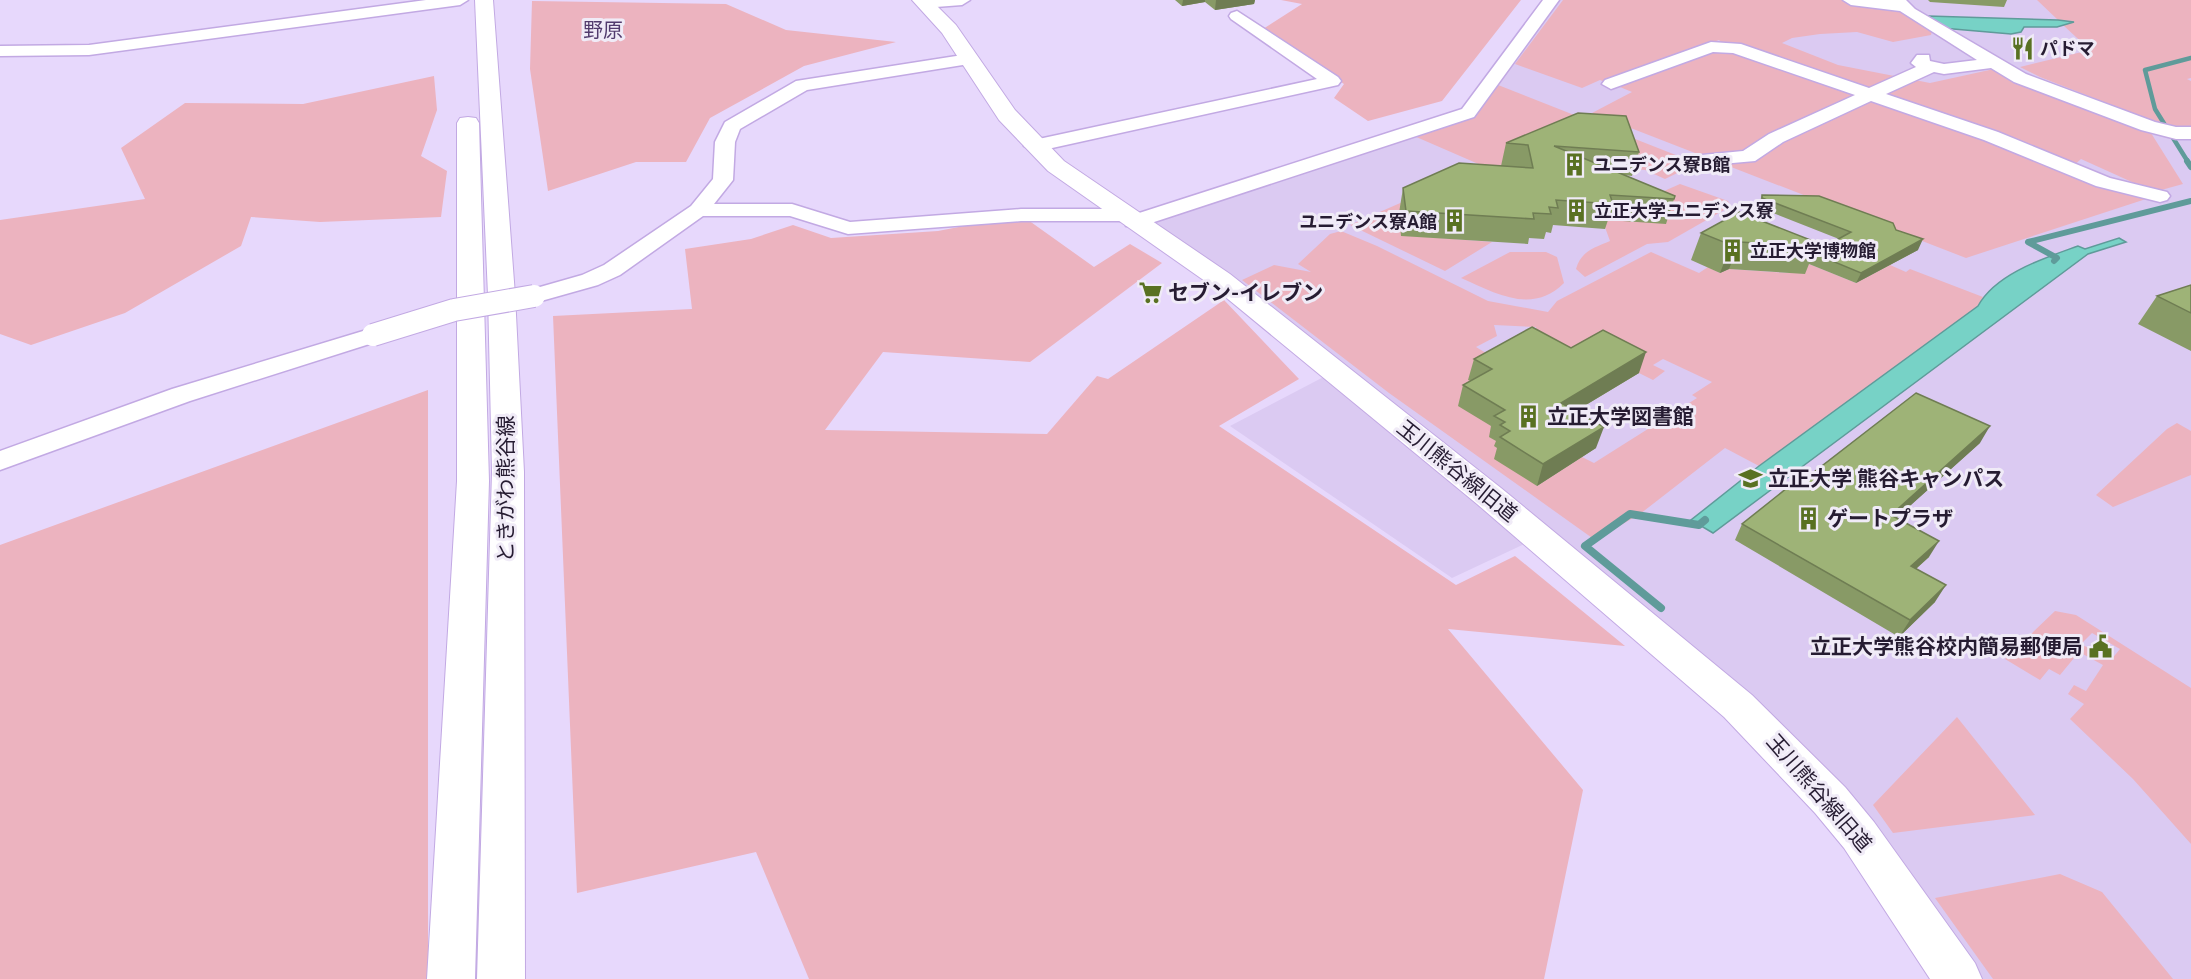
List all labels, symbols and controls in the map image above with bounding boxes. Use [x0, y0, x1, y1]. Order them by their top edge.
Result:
district label: 野原 [583, 18, 623, 42]
restaurant icon: パドマ [2009, 35, 2035, 61]
place label: パドマ [2040, 38, 2095, 59]
building icon: ユニデンス寮B館 [1562, 151, 1588, 177]
place label: ユニデンス寮B館 [1593, 154, 1730, 175]
building icon: 立正大学ユニデンス寮 [1563, 197, 1589, 223]
place label: 立正大学ユニデンス寮 [1594, 200, 1774, 221]
building icon: ユニデンス寮A館 [1442, 208, 1468, 234]
place label: ユニデンス寮A館 [1299, 211, 1437, 232]
building icon: 立正大学博物館 [1719, 237, 1745, 263]
place label: 立正大学博物館 [1750, 240, 1876, 261]
supermarket icon: セブン-イレブン [1137, 280, 1163, 306]
place label: セブン-イレブン [1168, 281, 1323, 305]
building icon: 立正大学図書館 [1516, 404, 1542, 430]
place label: 立正大学図書館 [1547, 405, 1694, 429]
street label: 玉川熊谷線旧道 [1392, 415, 1522, 527]
street label: ときがわ熊谷線 [494, 416, 518, 563]
school or university icon: 立正大学 熊谷キャンパス [1737, 466, 1763, 492]
place label: 立正大学 熊谷キャンパス [1768, 467, 2004, 491]
building icon: ゲートプラザ [1796, 506, 1822, 532]
place label: ゲートプラザ [1827, 507, 1953, 531]
public building icon: 立正大学熊谷校内簡易郵便局 [2088, 634, 2114, 660]
place label: 立正大学熊谷校内簡易郵便局 [1810, 635, 2083, 659]
street label: 玉川熊谷線旧道 [1762, 730, 1876, 856]

